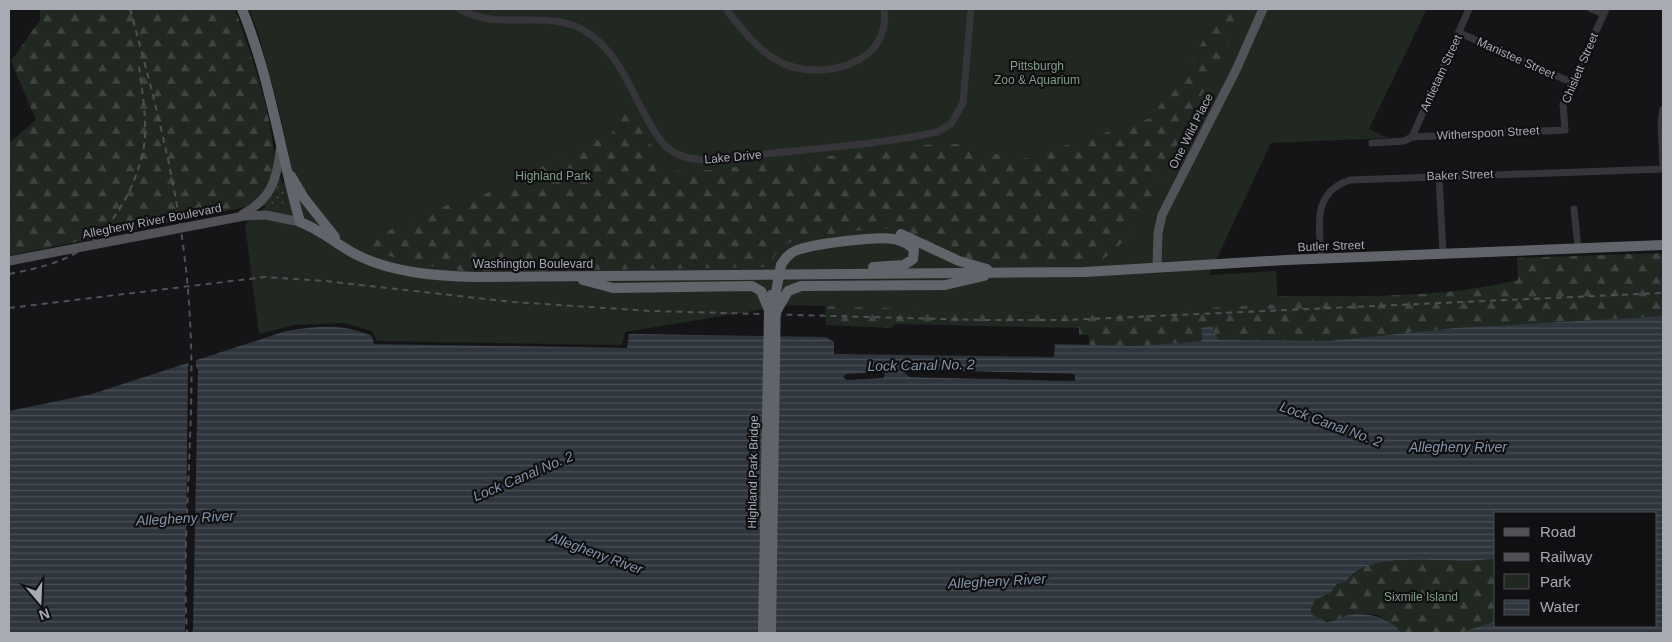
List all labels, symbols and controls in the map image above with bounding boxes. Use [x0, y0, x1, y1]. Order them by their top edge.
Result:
street label: Chislett Street [1559, 30, 1601, 105]
street label: Antietam Street [1417, 32, 1465, 113]
street label: Manistee Street [1475, 35, 1558, 82]
park label: Pittsburgh Zoo & Aquarium [994, 59, 1080, 87]
street label: One Wild Place [1166, 91, 1216, 171]
street label: Witherspoon Street [1436, 123, 1540, 143]
street label: Lake Drive [704, 147, 763, 166]
street label: Baker Street [1426, 167, 1494, 183]
park label: Highland Park [515, 169, 592, 183]
street label: Allegheny River Boulevard [81, 201, 223, 241]
street label: Butler Street [1297, 238, 1365, 254]
street label: Washington Boulevard [473, 257, 593, 271]
water label: Lock Canal No. 2 [867, 356, 975, 374]
water label: Lock Canal No. 2 [1278, 398, 1384, 450]
street label: Highland Park Bridge [745, 415, 761, 529]
water label: Allegheny River [1408, 439, 1508, 455]
water label: Lock Canal No. 2 [470, 448, 576, 504]
water label: Allegheny River [135, 507, 236, 529]
legend [1494, 512, 1657, 627]
text: Road [1540, 523, 1576, 540]
water label: Allegheny River [546, 528, 646, 578]
text: Railway [1540, 548, 1593, 565]
water label: Allegheny River [947, 570, 1048, 592]
text: Park [1540, 573, 1571, 590]
north arrow [15, 577, 65, 627]
park label: Sixmile Island [1384, 590, 1458, 604]
text: Water [1540, 598, 1579, 615]
text: N [37, 605, 52, 624]

